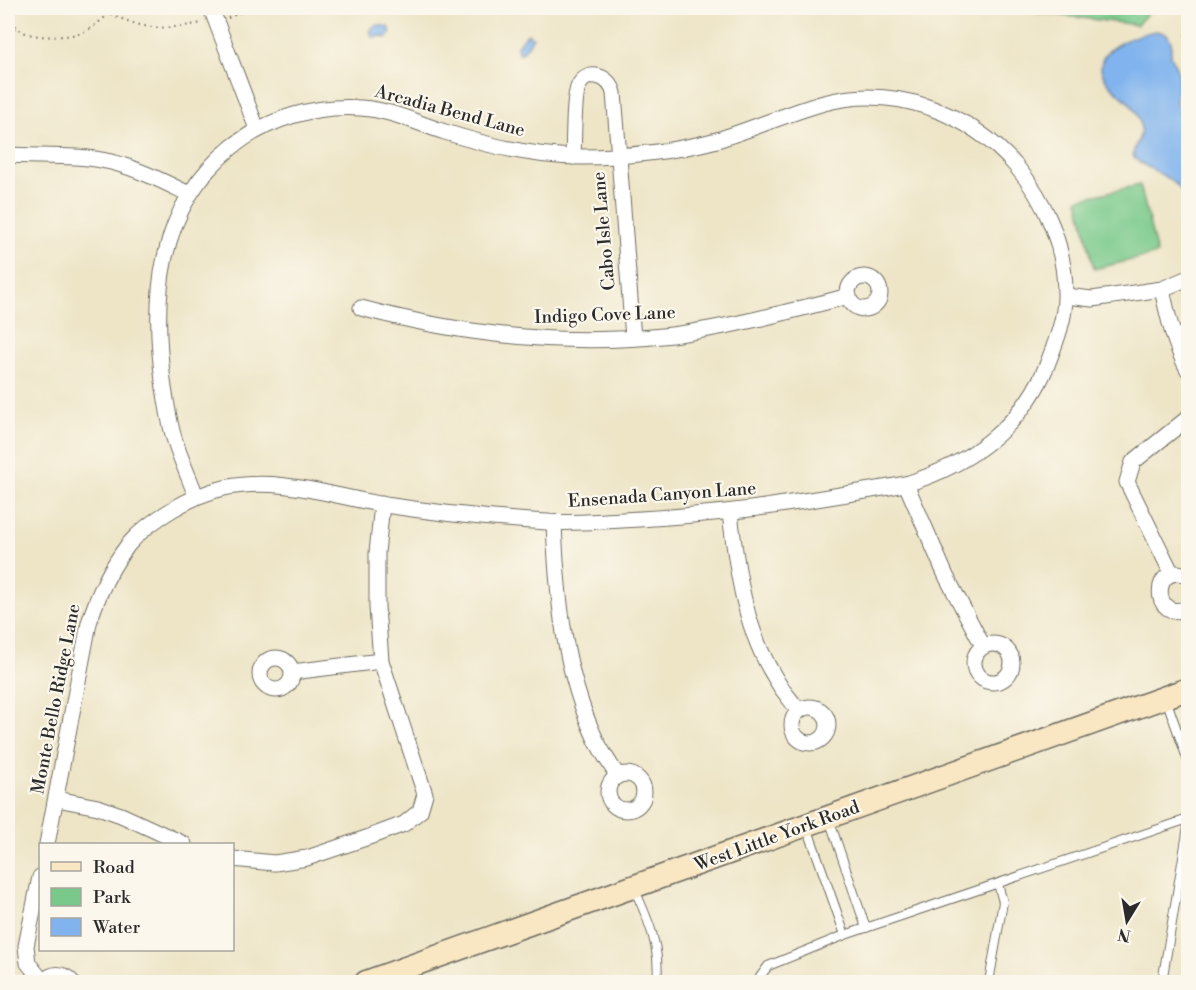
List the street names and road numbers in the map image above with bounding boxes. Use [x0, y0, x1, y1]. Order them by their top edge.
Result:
street label: Arcadia Bend Lane [372, 80, 528, 142]
street label: Cabo Isle Lane [587, 171, 621, 291]
street label: Indigo Cove Lane [534, 301, 676, 329]
street label: Ensenada Canyon Lane [567, 477, 757, 513]
street label: Monte Bello Ridge Lane [26, 602, 86, 796]
street label: West Little York Road [690, 795, 863, 877]

